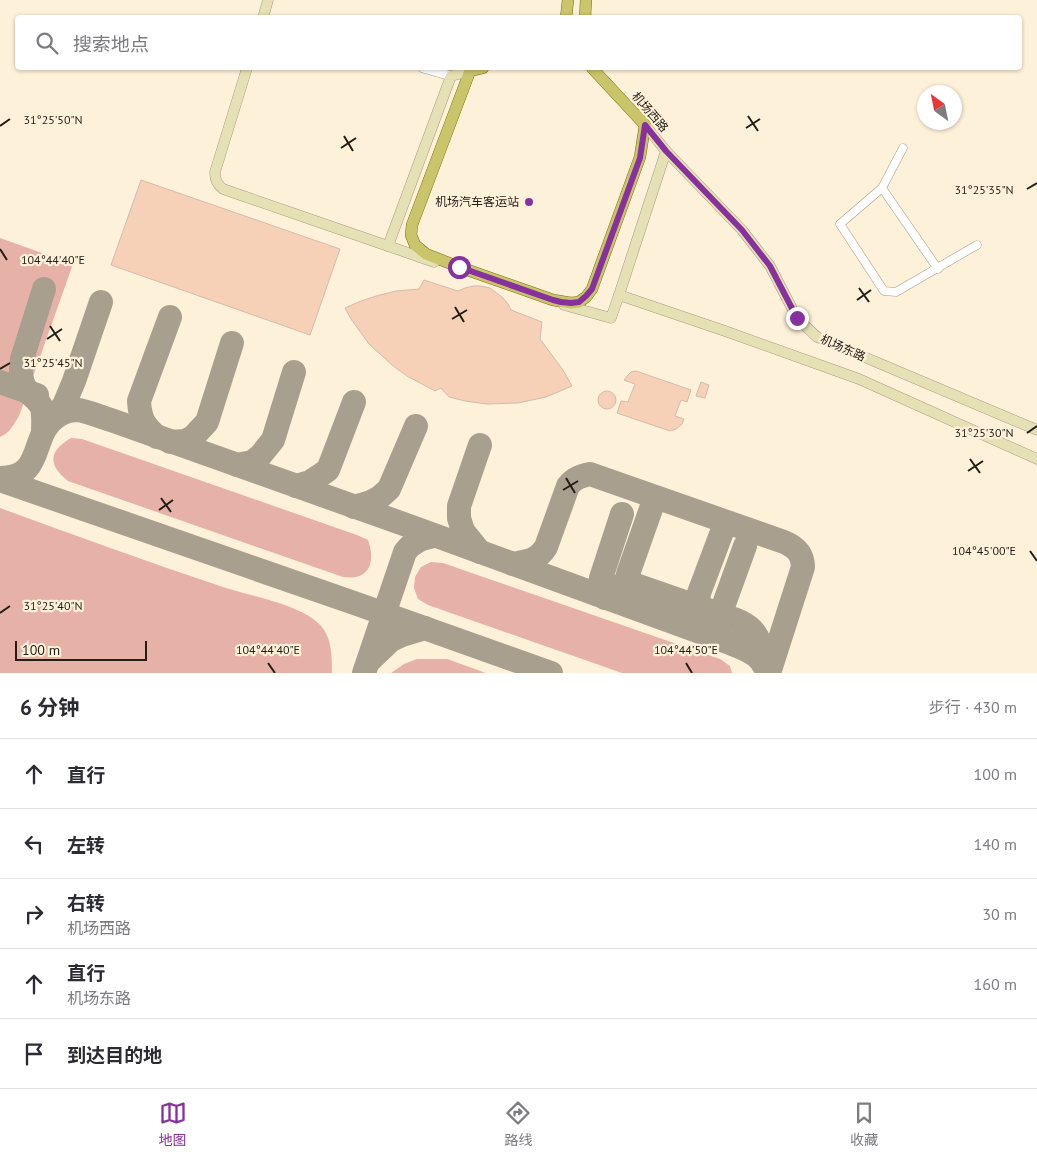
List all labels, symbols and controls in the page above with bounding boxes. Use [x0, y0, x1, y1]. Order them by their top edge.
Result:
search box [15, 15, 1022, 70]
icon: search [33, 29, 61, 57]
text: 搜索地点 [73, 32, 149, 56]
north arrow [917, 85, 962, 130]
street label: 机场西路 [629, 89, 672, 135]
text: 31°25'50"N [23, 112, 83, 127]
text: 31°25'35"N [954, 182, 1014, 197]
place label: 机场汽车客运站 [435, 194, 519, 209]
marker: 机场汽车客运站 [523, 196, 535, 208]
text: 104°44'40"E [21, 252, 85, 267]
route start [448, 256, 471, 279]
route end [786, 307, 809, 330]
street label: 机场东路 [818, 331, 868, 364]
text: 31°25'45"N [23, 355, 83, 370]
text: 31°25'30"N [954, 425, 1014, 440]
text: 104°45'00"E [952, 543, 1016, 558]
text: 31°25'40"N [23, 598, 83, 613]
scale bar [15, 638, 148, 661]
text: 100 m [22, 641, 60, 659]
text: 104°44'40"E [236, 642, 300, 657]
text: 104°44'50"E [654, 642, 718, 657]
text: 6 分钟 [20, 694, 79, 721]
text: 步行 · 430 m [929, 697, 1017, 717]
icon: ahead [20, 760, 48, 788]
text: 直行 [67, 763, 105, 787]
text: 100 m [974, 764, 1017, 784]
icon: left [20, 830, 48, 858]
text: 左转 [67, 833, 105, 857]
text: 140 m [974, 834, 1017, 854]
text: 右转 [67, 891, 105, 915]
icon: right [20, 900, 48, 928]
text: 30 m [982, 904, 1017, 924]
text: 机场西路 [67, 918, 131, 938]
text: 直行 [67, 961, 105, 985]
icon: ahead [20, 970, 48, 998]
text: 160 m [974, 974, 1017, 994]
text: 机场东路 [67, 988, 131, 1008]
icon: arrive [20, 1040, 48, 1068]
text: 到达目的地 [67, 1043, 162, 1067]
tab: 地图 [159, 1099, 187, 1149]
tab: 路线 [504, 1099, 532, 1149]
tab: 收藏 [850, 1099, 878, 1149]

